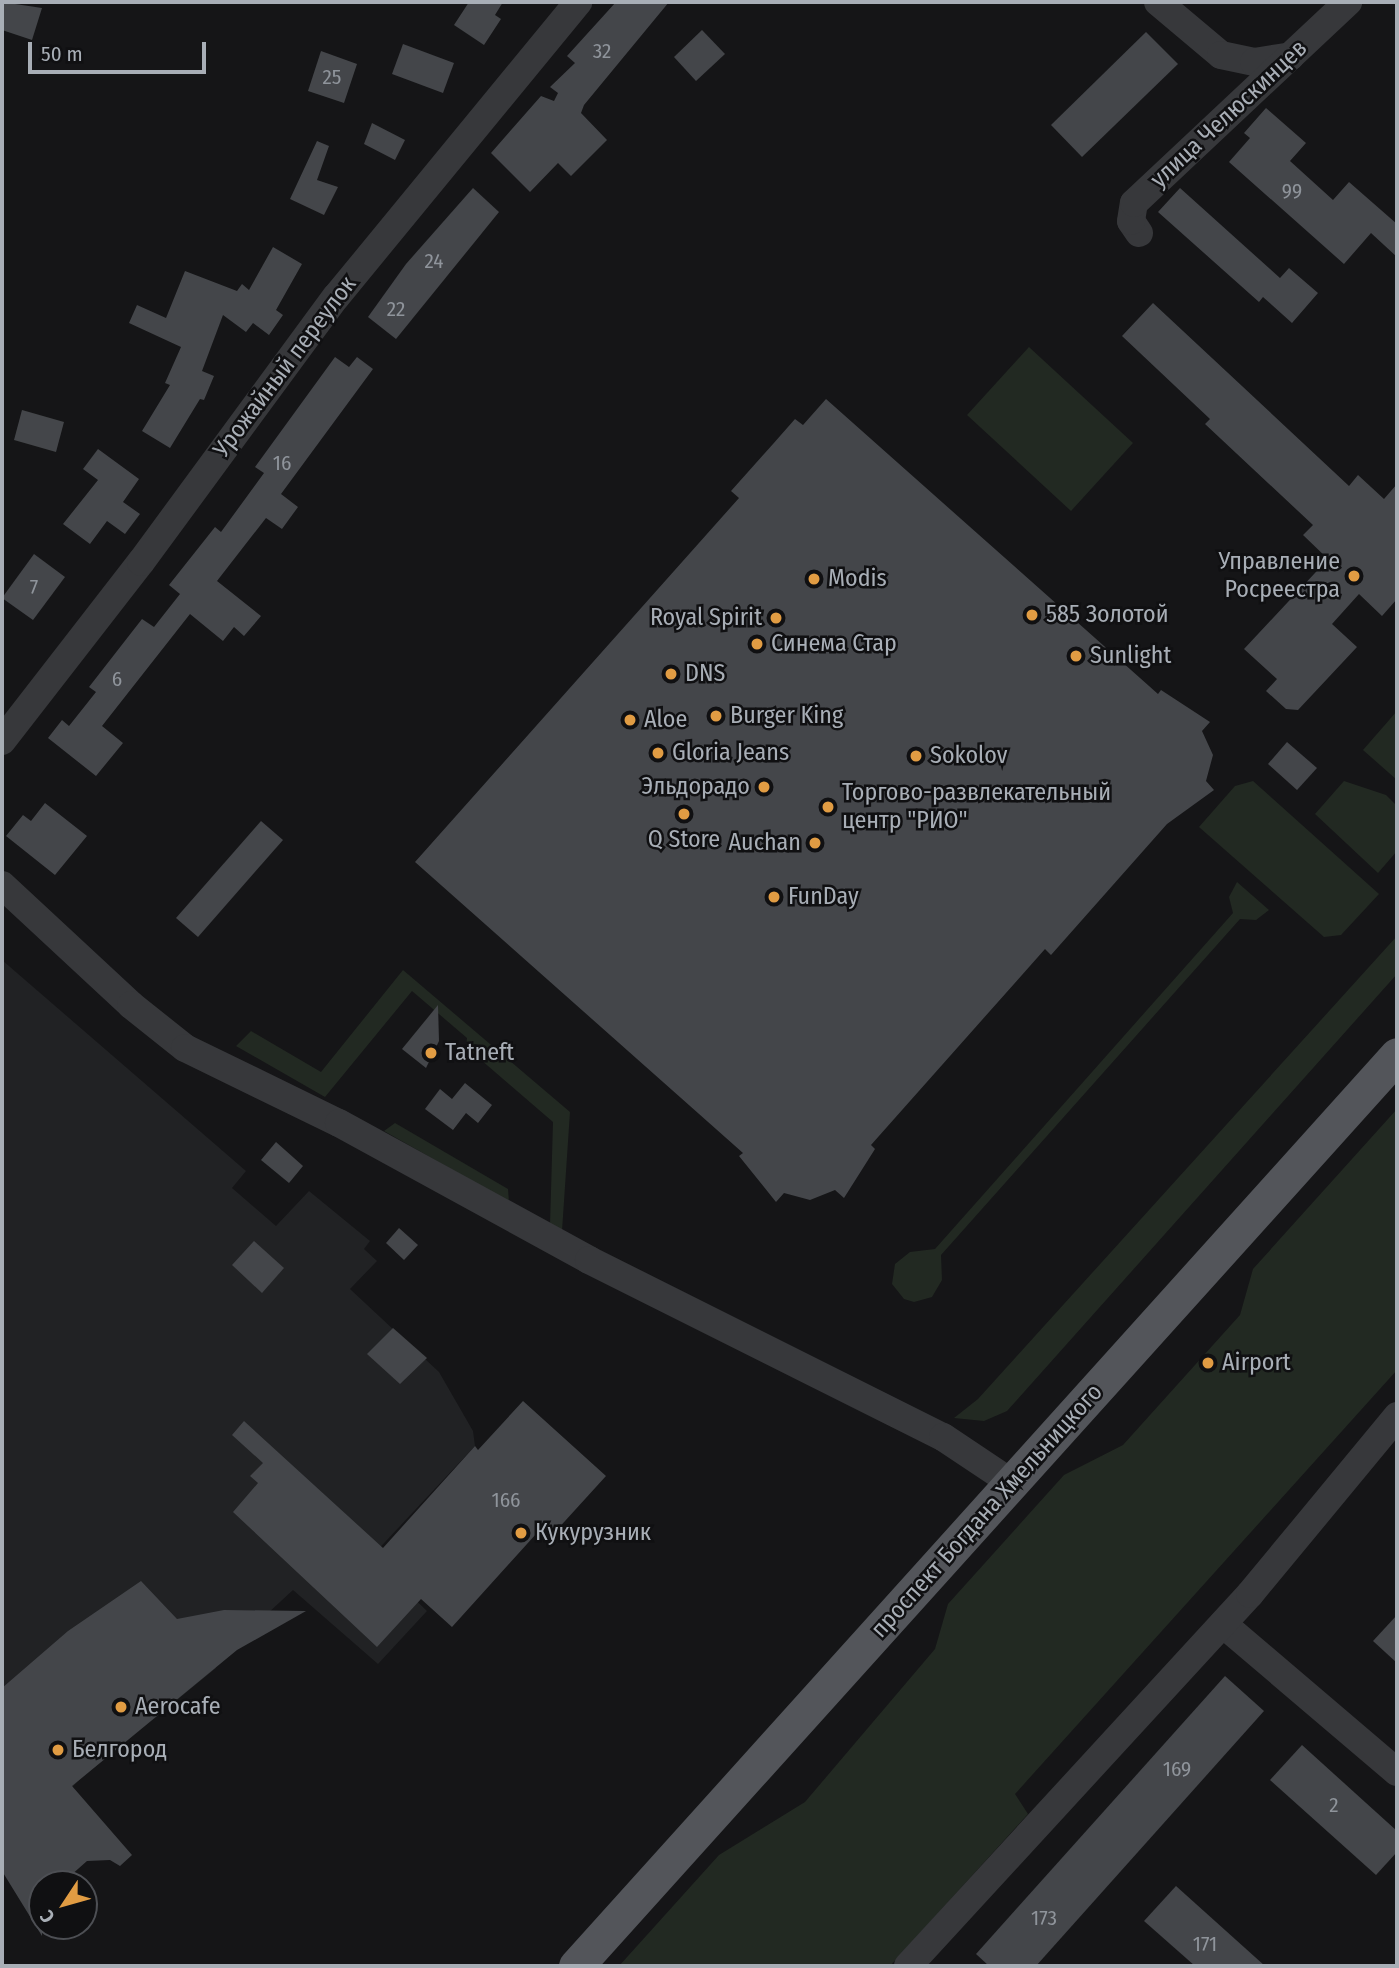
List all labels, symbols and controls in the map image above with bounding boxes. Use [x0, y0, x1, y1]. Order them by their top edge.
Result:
scale bar [32, 28, 210, 72]
street label: улица Челюскинцев [1145, 34, 1313, 194]
house number: 32 [593, 38, 611, 64]
text: 50 m [41, 41, 83, 67]
house number: 25 [323, 64, 341, 90]
house number: 99 [1282, 178, 1302, 204]
house number: 24 [424, 248, 444, 274]
street label: Урожайный переулок [207, 271, 363, 463]
house number: 22 [387, 296, 405, 322]
house number: 16 [273, 450, 291, 476]
place label: Управление Росреестра [1218, 548, 1340, 604]
place label: Modis [828, 565, 887, 593]
marker: Управление Росреестра [1346, 568, 1362, 584]
marker: Modis [806, 571, 822, 587]
house number: 7 [30, 574, 38, 600]
place label: 585 Золотой [1046, 601, 1169, 629]
place label: Royal Spirit [650, 604, 762, 632]
marker: 585 Золотой [1024, 607, 1040, 623]
marker: Royal Spirit [768, 610, 784, 626]
place label: Синема Стар [771, 630, 897, 658]
marker: Синема Стар [749, 636, 765, 652]
place label: Sunlight [1090, 642, 1171, 670]
marker: Sunlight [1068, 648, 1084, 664]
place label: DNS [685, 660, 725, 688]
house number: 6 [112, 666, 122, 692]
marker: DNS [663, 666, 679, 682]
place label: Burger King [730, 702, 843, 730]
place label: Aloe [644, 706, 687, 734]
marker: Burger King [708, 708, 724, 724]
marker: Aloe [622, 712, 638, 728]
place label: Gloria Jeans [672, 739, 789, 767]
place label: Sokolov [930, 742, 1008, 770]
marker: Gloria Jeans [650, 745, 666, 761]
marker: Sokolov [908, 748, 924, 764]
place label: Эльдорадо [642, 773, 750, 801]
marker: Эльдорадо [756, 779, 772, 795]
place label: Торгово-развлекательный центр "РИО" [842, 779, 1111, 835]
marker: Торгово-развлекательный центр "РИО" [820, 799, 836, 815]
marker: Q Store [676, 806, 692, 822]
place label: Q Store [648, 826, 720, 854]
place label: Auchan [728, 829, 801, 857]
marker: Auchan [807, 835, 823, 851]
place label: FunDay [788, 883, 859, 911]
marker: FunDay [766, 889, 782, 905]
place label: Tatneft [445, 1039, 514, 1067]
marker: Tatneft [423, 1045, 439, 1061]
place label: Airport [1222, 1349, 1291, 1377]
marker: Airport [1200, 1355, 1216, 1371]
street label: проспект Богдана Хмельницкого [865, 1378, 1109, 1644]
house number: 166 [491, 1487, 521, 1513]
place label: Кукурузник [535, 1519, 651, 1547]
marker: Кукурузник [513, 1525, 529, 1541]
place label: Aerocafe [135, 1693, 221, 1721]
marker: Aerocafe [113, 1699, 129, 1715]
place label: Белгород [72, 1736, 167, 1764]
marker: Белгород [50, 1742, 66, 1758]
house number: 169 [1163, 1756, 1191, 1782]
house number: 2 [1329, 1792, 1339, 1818]
north arrow [28, 1870, 98, 1940]
house number: 173 [1031, 1905, 1057, 1931]
text: С [35, 1906, 59, 1927]
house number: 171 [1193, 1931, 1217, 1957]

